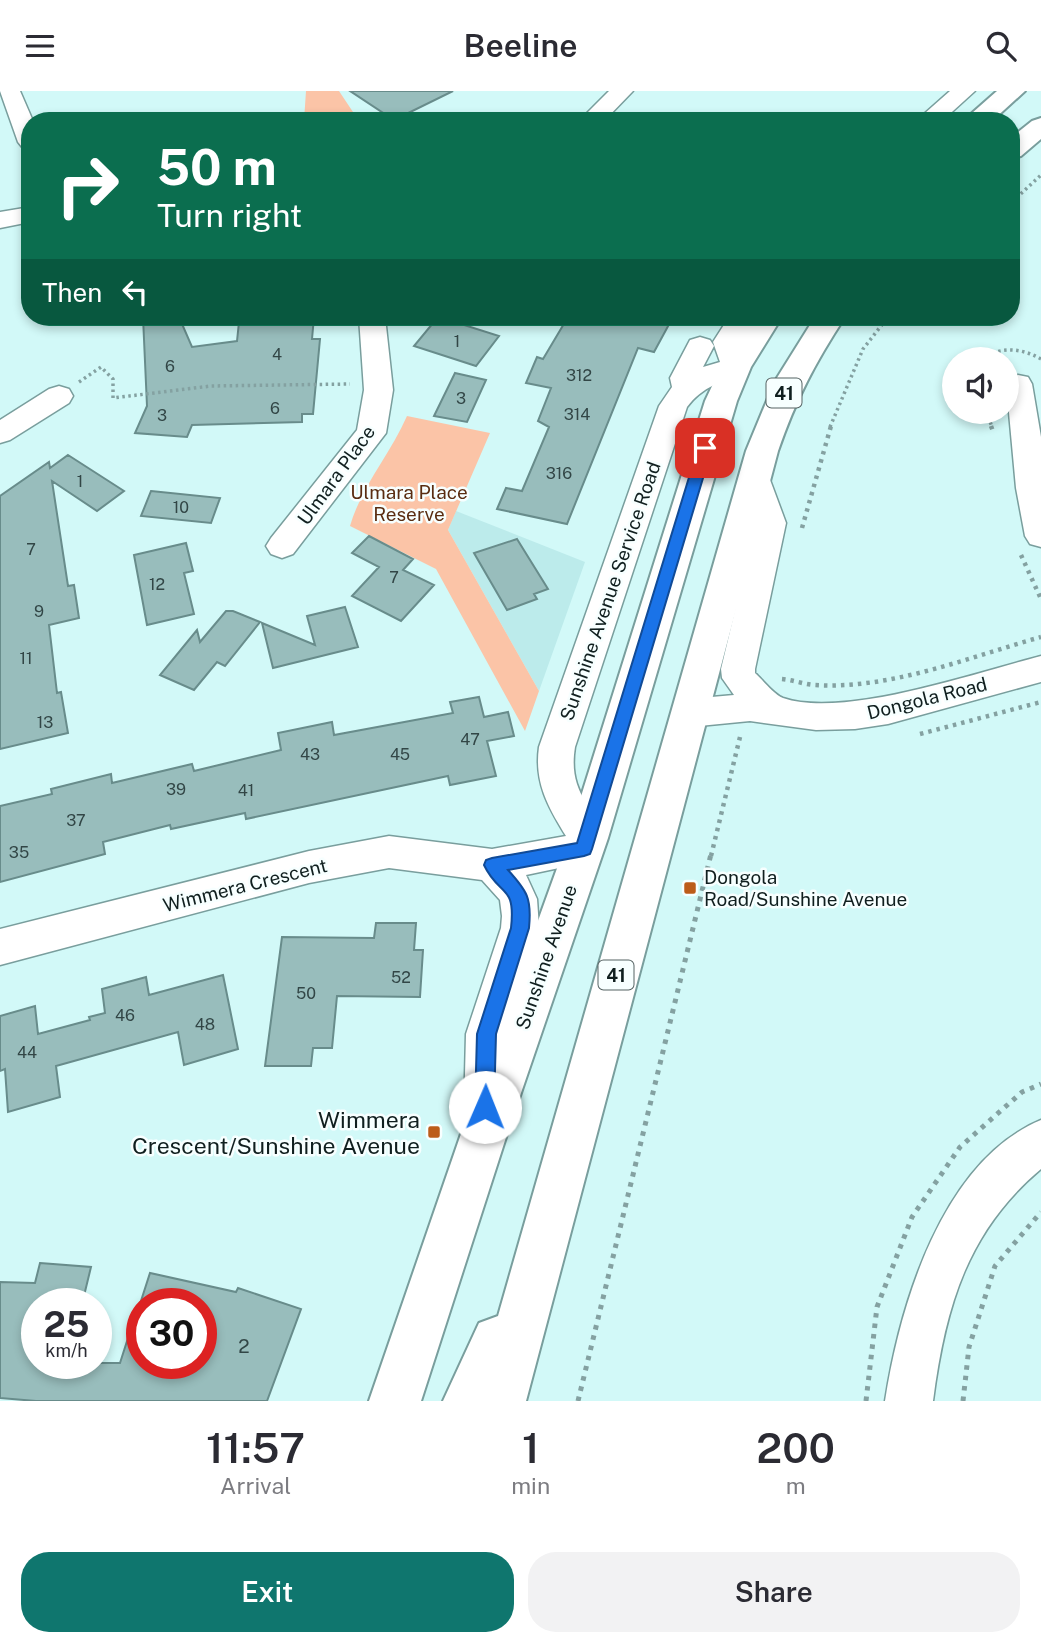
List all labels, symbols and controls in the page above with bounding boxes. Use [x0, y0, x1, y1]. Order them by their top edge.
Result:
icon: menu [21, 27, 59, 65]
text: Beeline [464, 27, 577, 64]
icon: search [982, 27, 1020, 65]
text: 50 m [157, 138, 277, 196]
icon: right [42, 140, 133, 231]
text: Turn right [157, 197, 302, 234]
icon: left [116, 273, 154, 311]
text: Then [42, 277, 102, 308]
house number: 1 [454, 332, 460, 351]
house number: 4 [272, 345, 282, 364]
map controls [942, 347, 1019, 424]
button: sound [942, 347, 1019, 424]
house number: 6 [165, 357, 175, 376]
house number: 312 [566, 366, 592, 385]
road number: 41 [766, 379, 802, 407]
house number: 3 [456, 389, 466, 408]
house number: 6 [270, 399, 280, 418]
house number: 314 [564, 405, 590, 424]
house number: 3 [157, 406, 167, 425]
pin [675, 418, 735, 478]
street label: Ulmara Place [293, 421, 379, 529]
icon: arrive [686, 429, 724, 467]
street label: Sunshine Avenue Service Road [555, 459, 665, 723]
house number: 316 [546, 464, 572, 483]
house number: 1 [77, 472, 83, 491]
park label: Ulmara Place Reserve [350, 481, 468, 525]
house number: 10 [173, 498, 189, 517]
house number: 7 [26, 540, 36, 559]
house number: 7 [389, 568, 399, 587]
house number: 12 [149, 575, 165, 594]
house number: 9 [34, 602, 44, 621]
house number: 11 [19, 649, 33, 668]
street label: Dongola Road [865, 672, 989, 724]
house number: 13 [37, 713, 53, 732]
house number: 47 [460, 730, 480, 749]
house number: 43 [300, 745, 320, 764]
house number: 45 [390, 745, 410, 764]
house number: 39 [166, 780, 186, 799]
house number: 41 [238, 781, 254, 800]
house number: 37 [66, 811, 86, 830]
house number: 35 [9, 843, 29, 862]
street label: Wimmera Crescent [161, 854, 329, 916]
place label: Dongola Road/Sunshine Avenue [704, 866, 907, 910]
marker: Dongola Road/Sunshine Avenue [682, 880, 698, 896]
street label: Sunshine Avenue [511, 882, 581, 1032]
road number: 41 [598, 961, 634, 989]
house number: 52 [391, 968, 411, 987]
house number: 50 [296, 984, 316, 1003]
house number: 46 [115, 1006, 135, 1025]
house number: 48 [195, 1015, 215, 1034]
house number: 44 [17, 1043, 37, 1062]
position arrow [448, 1070, 522, 1144]
place label: Wimmera Crescent/Sunshine Avenue [132, 1106, 420, 1159]
marker: Wimmera Crescent/Sunshine Avenue [426, 1124, 442, 1140]
speed limit sign: 30 [126, 1288, 217, 1379]
text: 25 [44, 1304, 89, 1345]
house number: 2 [238, 1335, 250, 1357]
text: km/h [45, 1340, 88, 1361]
text: 11:57 [206, 1423, 305, 1472]
text: 1 [522, 1423, 540, 1472]
text: 200 [756, 1423, 835, 1472]
text: Arrival [220, 1472, 291, 1499]
text: min [511, 1472, 550, 1499]
text: m [786, 1472, 806, 1499]
button: Exit [21, 1552, 514, 1632]
button: Share [528, 1552, 1020, 1632]

